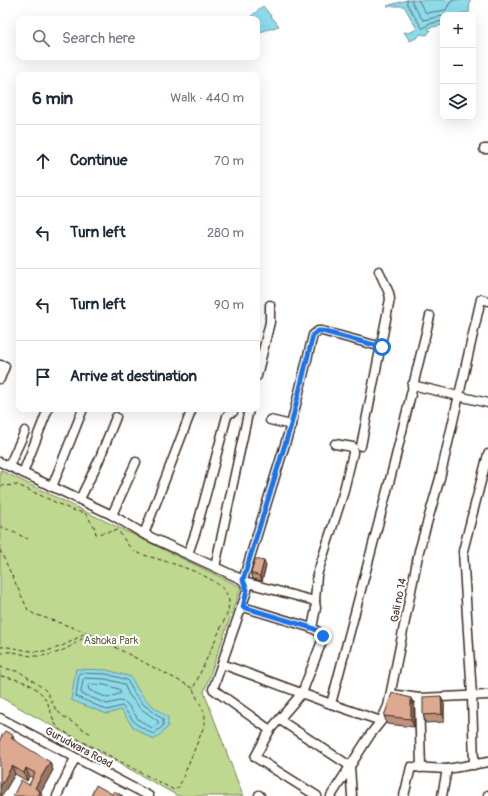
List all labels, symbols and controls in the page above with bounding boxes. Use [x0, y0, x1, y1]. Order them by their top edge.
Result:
map controls [440, 12, 476, 120]
button: + [440, 12, 476, 48]
search box [16, 16, 260, 60]
icon: search [30, 27, 52, 49]
text: Search here [62, 29, 135, 48]
button: − [440, 48, 476, 84]
button: layers [440, 84, 476, 120]
text: 6 min [32, 88, 73, 109]
text: Walk · 440 m [170, 90, 244, 106]
icon: ahead [32, 150, 54, 172]
text: Continue [70, 151, 128, 170]
text: 70 m [214, 153, 244, 169]
icon: left [32, 222, 54, 244]
text: Turn left [70, 223, 126, 242]
text: 280 m [207, 225, 244, 241]
icon: left [32, 294, 54, 316]
text: Turn left [70, 295, 126, 314]
text: 90 m [214, 297, 244, 313]
route start [373, 338, 391, 356]
icon: arrive [32, 366, 54, 388]
text: Arrive at destination [70, 367, 197, 386]
street label: Gali no 14 [388, 576, 409, 623]
route end [314, 627, 332, 645]
park label: Ashoka Park [84, 634, 139, 647]
street label: Gurudwara Road [43, 724, 115, 771]

